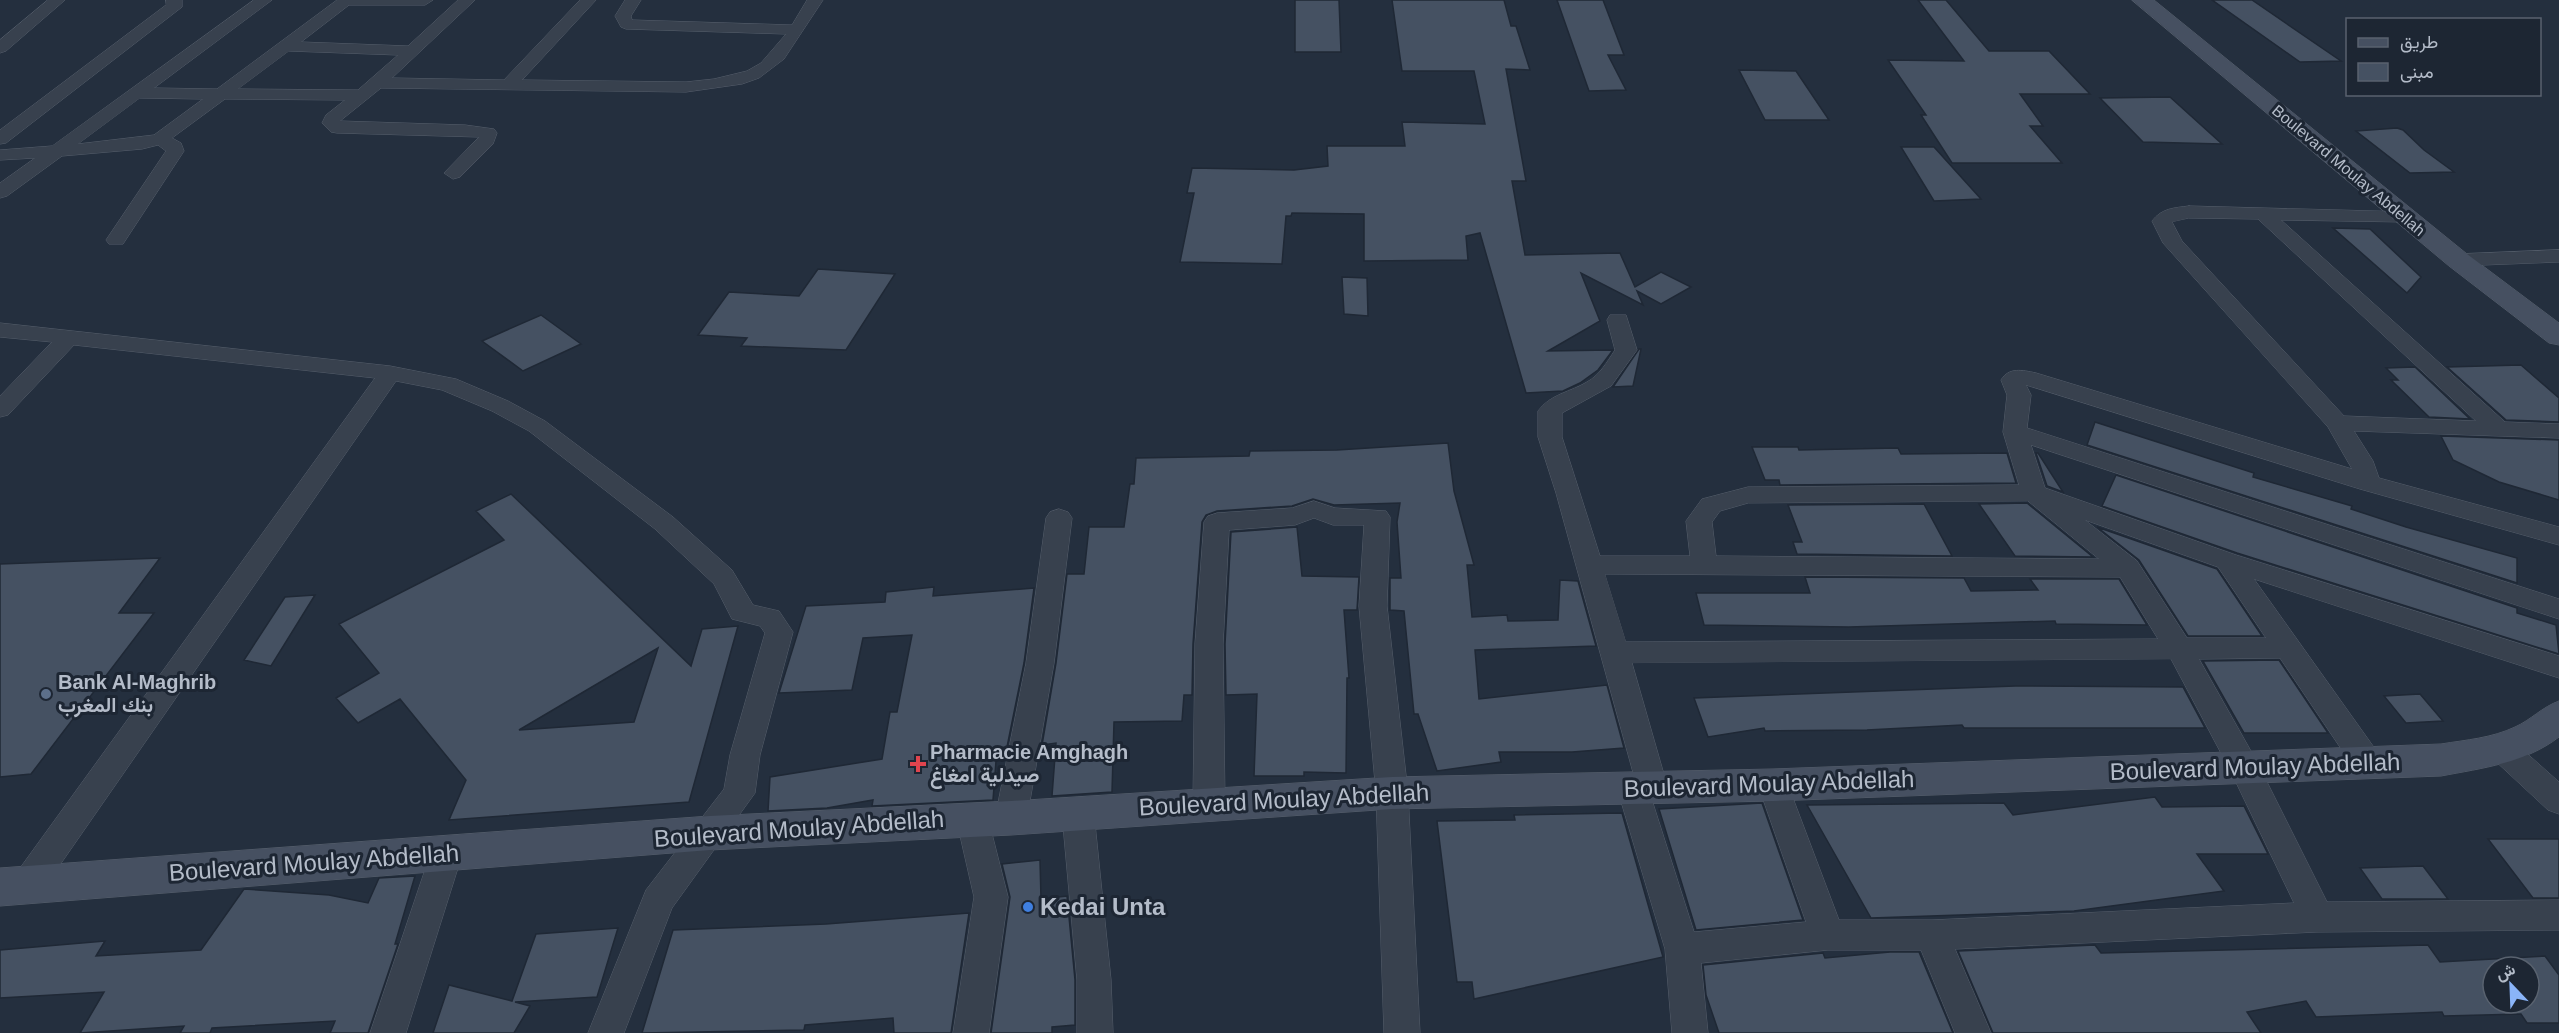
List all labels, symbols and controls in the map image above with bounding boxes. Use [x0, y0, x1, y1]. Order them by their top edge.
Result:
legend [2346, 18, 2541, 96]
text: طريق [2400, 32, 2438, 53]
text: مبنى [2400, 62, 2434, 83]
street label: Boulevard Moulay Abdellah [2269, 102, 2428, 239]
place label: Bank Al-Maghrib بنك المغرب [58, 671, 216, 718]
marker: Bank Al-Maghrib بنك المغرب [39, 687, 53, 701]
place label: Pharmacie Amghagh صيدلية امغاغ [930, 741, 1128, 789]
street label: Boulevard Moulay Abdellah [2109, 748, 2401, 785]
marker: Pharmacie Amghagh صيدلية امغاغ [911, 757, 925, 771]
street label: Boulevard Moulay Abdellah [1623, 765, 1915, 802]
street label: Boulevard Moulay Abdellah [1138, 778, 1430, 821]
street label: Boulevard Moulay Abdellah [653, 805, 945, 852]
street label: Boulevard Moulay Abdellah [168, 839, 460, 886]
place label: Kedai Unta [1040, 893, 1166, 920]
marker: Kedai Unta [1021, 900, 1035, 914]
north arrow [2481, 955, 2541, 1015]
text: ش [2493, 960, 2518, 984]

